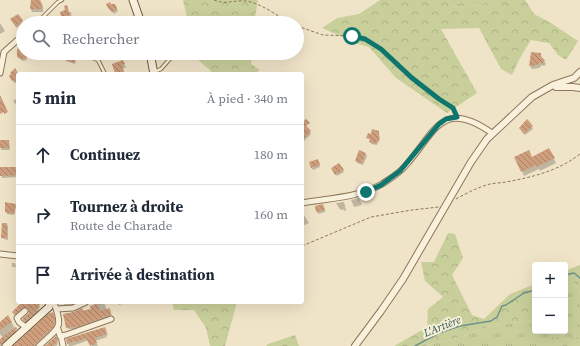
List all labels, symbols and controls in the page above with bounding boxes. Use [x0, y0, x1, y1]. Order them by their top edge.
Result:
search box [16, 16, 304, 60]
icon: search [30, 27, 52, 49]
route start [343, 27, 361, 45]
text: Rechercher [62, 28, 139, 49]
text: 5 min [32, 86, 76, 110]
text: À pied · 340 m [207, 90, 288, 107]
icon: ahead [32, 144, 54, 166]
text: Continuez [70, 144, 140, 165]
text: 180 m [254, 146, 288, 163]
route end [357, 183, 375, 201]
text: Tournez à droite [70, 196, 183, 217]
icon: right [32, 204, 54, 226]
text: 160 m [254, 206, 288, 223]
text: Route de Charade [70, 217, 172, 234]
map controls [532, 262, 568, 334]
button: + [532, 262, 568, 298]
icon: arrive [32, 264, 54, 286]
text: Arrivée à destination [70, 264, 215, 285]
button: − [532, 298, 568, 334]
water label: L'Artière [420, 312, 463, 341]

